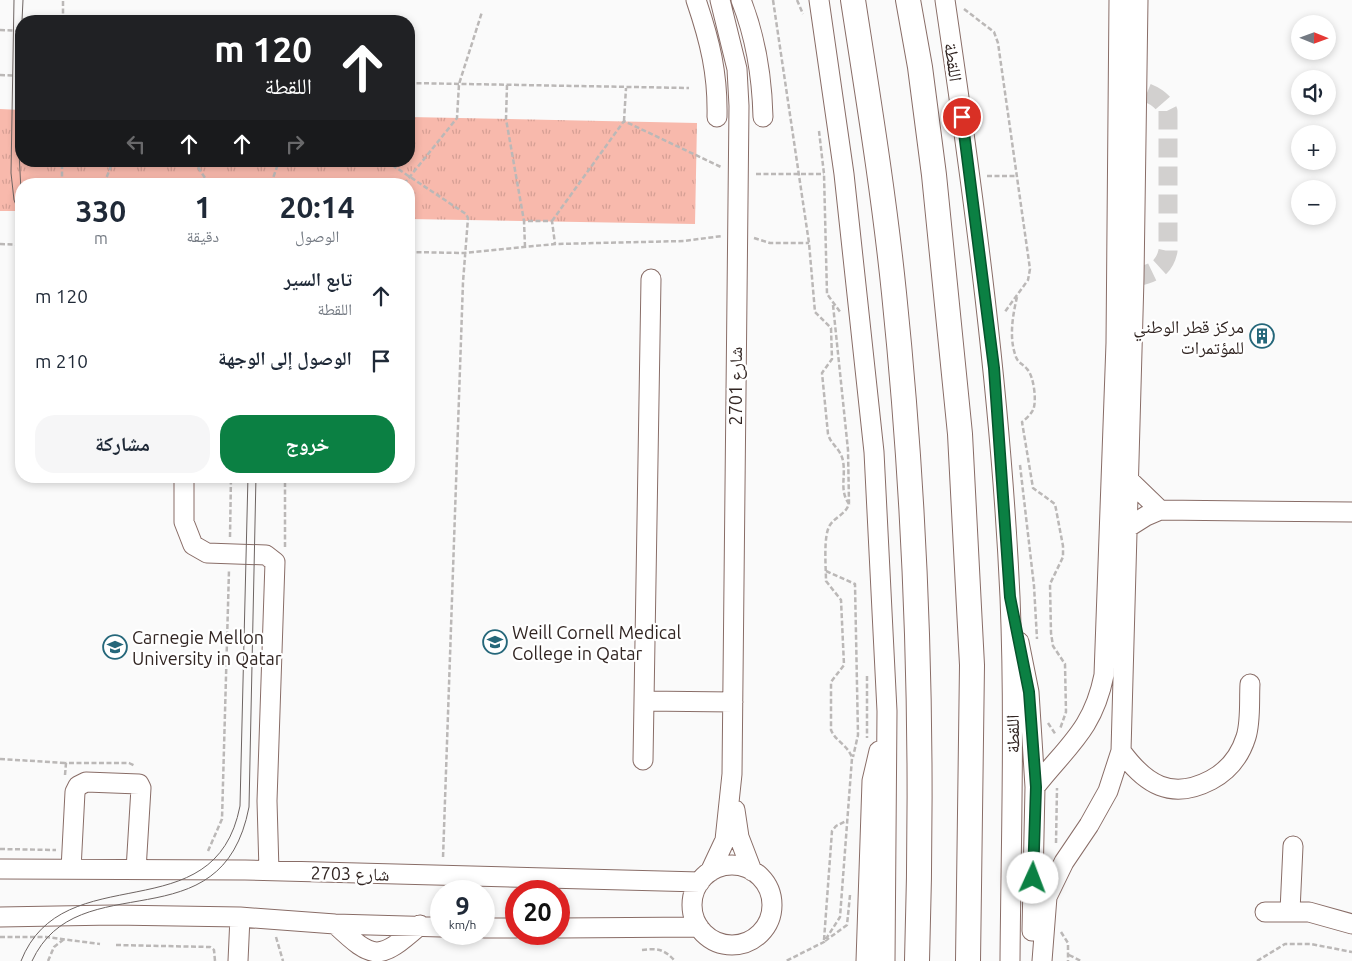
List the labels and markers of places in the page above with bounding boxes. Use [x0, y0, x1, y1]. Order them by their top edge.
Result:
pin [941, 96, 983, 138]
place label: مركز قطر الوطني للمؤتمرات [1133, 316, 1244, 358]
building icon: مركز قطر الوطني للمؤتمرات [1249, 323, 1275, 349]
place label: Weill Cornell Medical College in Qatar [512, 622, 681, 664]
place label: Carnegie Mellon University in Qatar [132, 627, 282, 669]
school or university icon: Weill Cornell Medical College in Qatar [482, 629, 508, 655]
school or university icon: Carnegie Mellon University in Qatar [102, 634, 128, 660]

